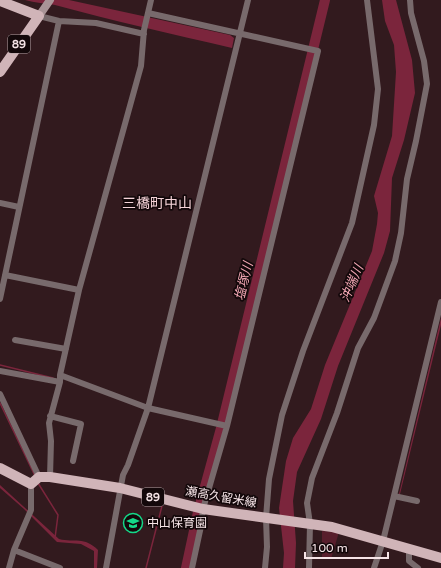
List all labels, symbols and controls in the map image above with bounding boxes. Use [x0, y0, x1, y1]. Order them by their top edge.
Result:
road number: 89 [8, 35, 30, 53]
district label: 三橋町中山 [122, 195, 192, 212]
water label: 塩塚川 [231, 258, 257, 302]
water label: 沖端川 [337, 260, 368, 304]
street label: 瀬高久留米線 [184, 484, 258, 510]
road number: 89 [142, 488, 164, 506]
school or university icon: 中山保育園 [122, 512, 144, 534]
place label: 中山保育園 [147, 516, 207, 530]
scale bar [305, 534, 388, 560]
text: 100 m [311, 541, 348, 555]

